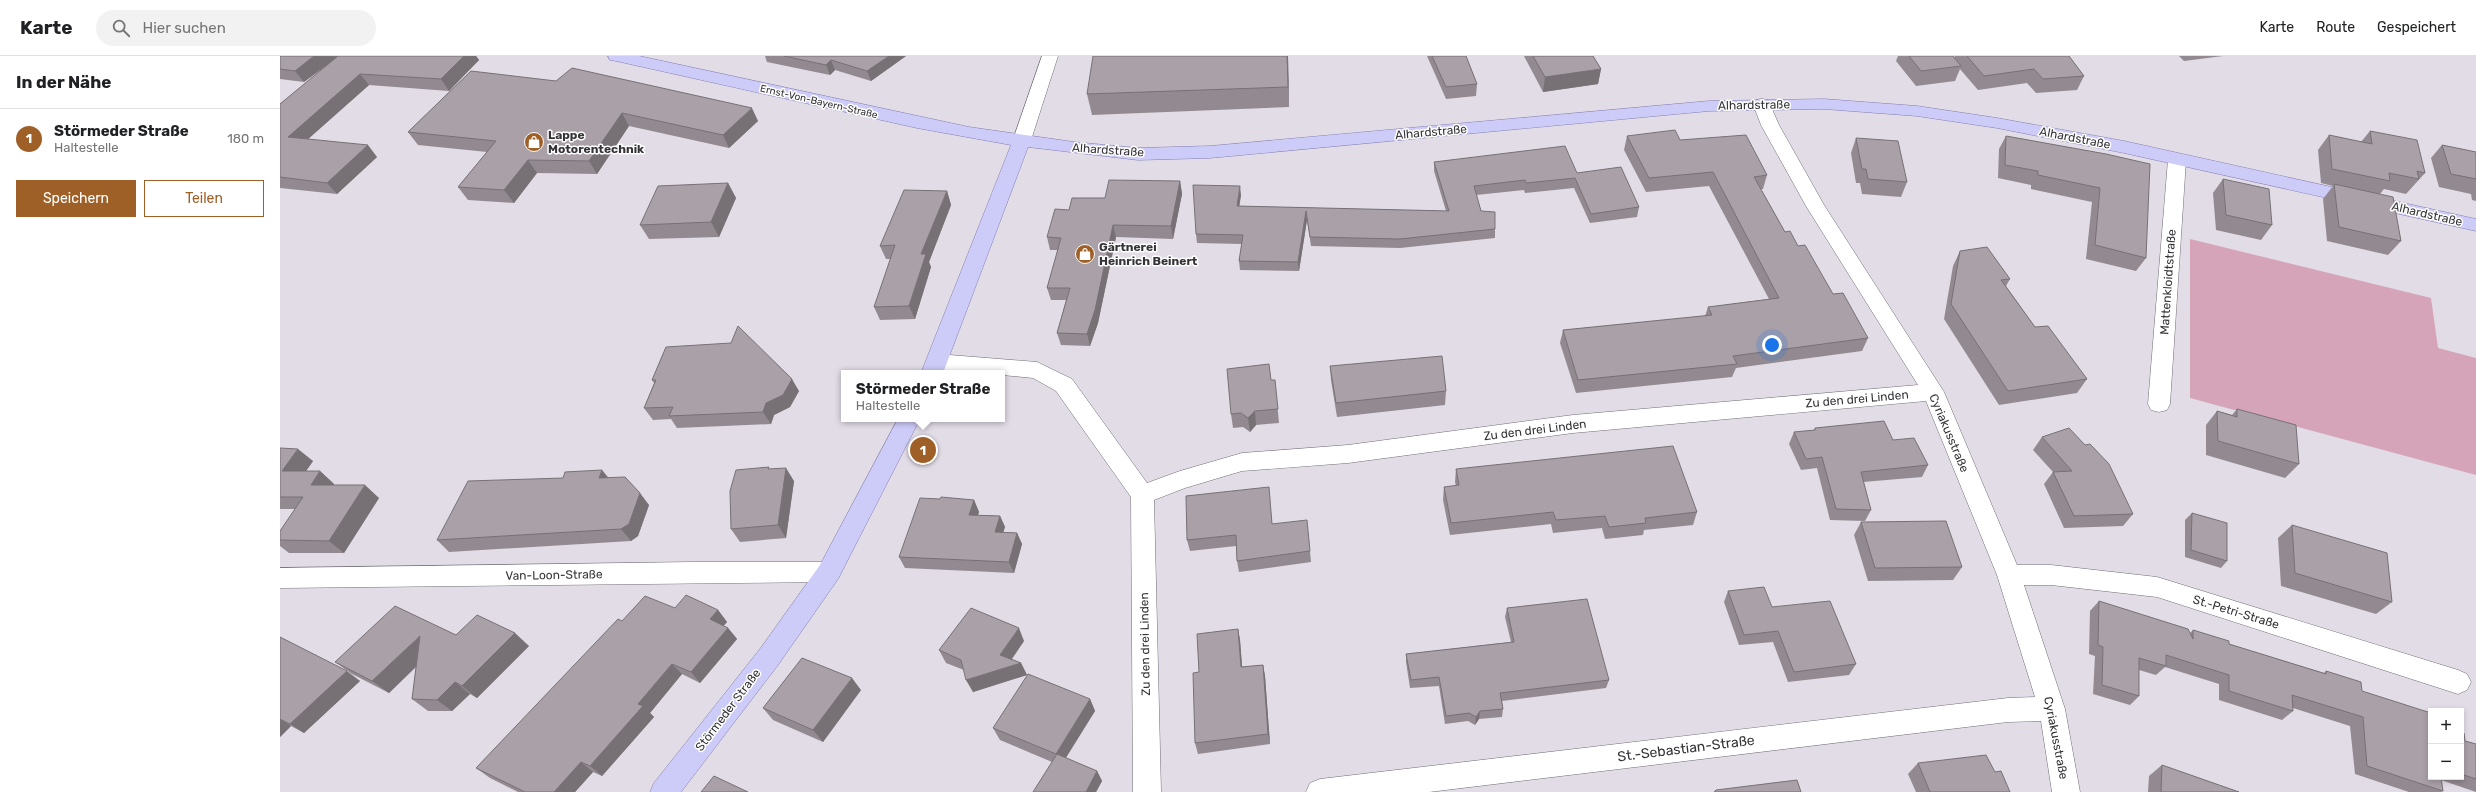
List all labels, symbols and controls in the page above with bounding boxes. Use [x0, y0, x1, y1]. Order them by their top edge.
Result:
search box [96, 10, 376, 46]
text: Karte [20, 16, 72, 39]
icon: search [110, 17, 132, 39]
text: Hier suchen [142, 19, 226, 37]
text: Karte [2259, 19, 2294, 36]
text: Route [2316, 19, 2355, 36]
text: Gespeichert [2377, 19, 2456, 36]
text: In der Nähe [16, 72, 111, 92]
street label: Ernst-Von-Bayern-Straße [759, 83, 879, 121]
street label: Alhardstraße [1718, 97, 1790, 113]
text: Störmeder Straße [54, 122, 189, 140]
street label: Alhardstraße [1394, 122, 1468, 142]
street label: Alhardstraße [2038, 124, 2112, 152]
place label: Lappe Motorentechnik [548, 128, 644, 156]
text: 1 [26, 131, 32, 146]
text: 180 m [227, 131, 264, 146]
shop icon: Lappe Motorentechnik [523, 131, 545, 153]
text: Haltestelle [54, 140, 119, 155]
street label: Alhardstraße [1072, 141, 1145, 160]
button: Speichern [16, 180, 136, 217]
button: Teilen [144, 180, 264, 217]
street label: Alhardstraße [2390, 199, 2464, 229]
street label: Mattenkloidtstraße [2157, 228, 2179, 335]
place label: Gärtnerei Heinrich Beinert [1099, 240, 1198, 268]
shop icon: Gärtnerei Heinrich Beinert [1074, 243, 1096, 265]
your location [1762, 335, 1782, 355]
popup [841, 370, 1005, 422]
text: Störmeder Straße [856, 380, 990, 398]
street label: Zu den drei Linden [1805, 388, 1909, 410]
street label: Cyriakusstraße [1926, 392, 1972, 475]
text: Haltestelle [856, 398, 920, 413]
street label: Zu den drei Linden [1483, 417, 1587, 443]
pin: 1 [910, 435, 936, 465]
street label: Van-Loon-Straße [505, 567, 603, 583]
street label: Zu den drei Linden [1137, 592, 1153, 696]
street label: St.-Petri-Straße [2191, 592, 2281, 632]
street label: Störmeder Straße [693, 666, 764, 754]
street label: Cyriakusstraße [2041, 695, 2071, 781]
map controls [2428, 708, 2464, 780]
button: + [2428, 708, 2464, 744]
street label: St.-Sebastian-Straße [1617, 732, 1756, 765]
button: − [2428, 744, 2464, 780]

